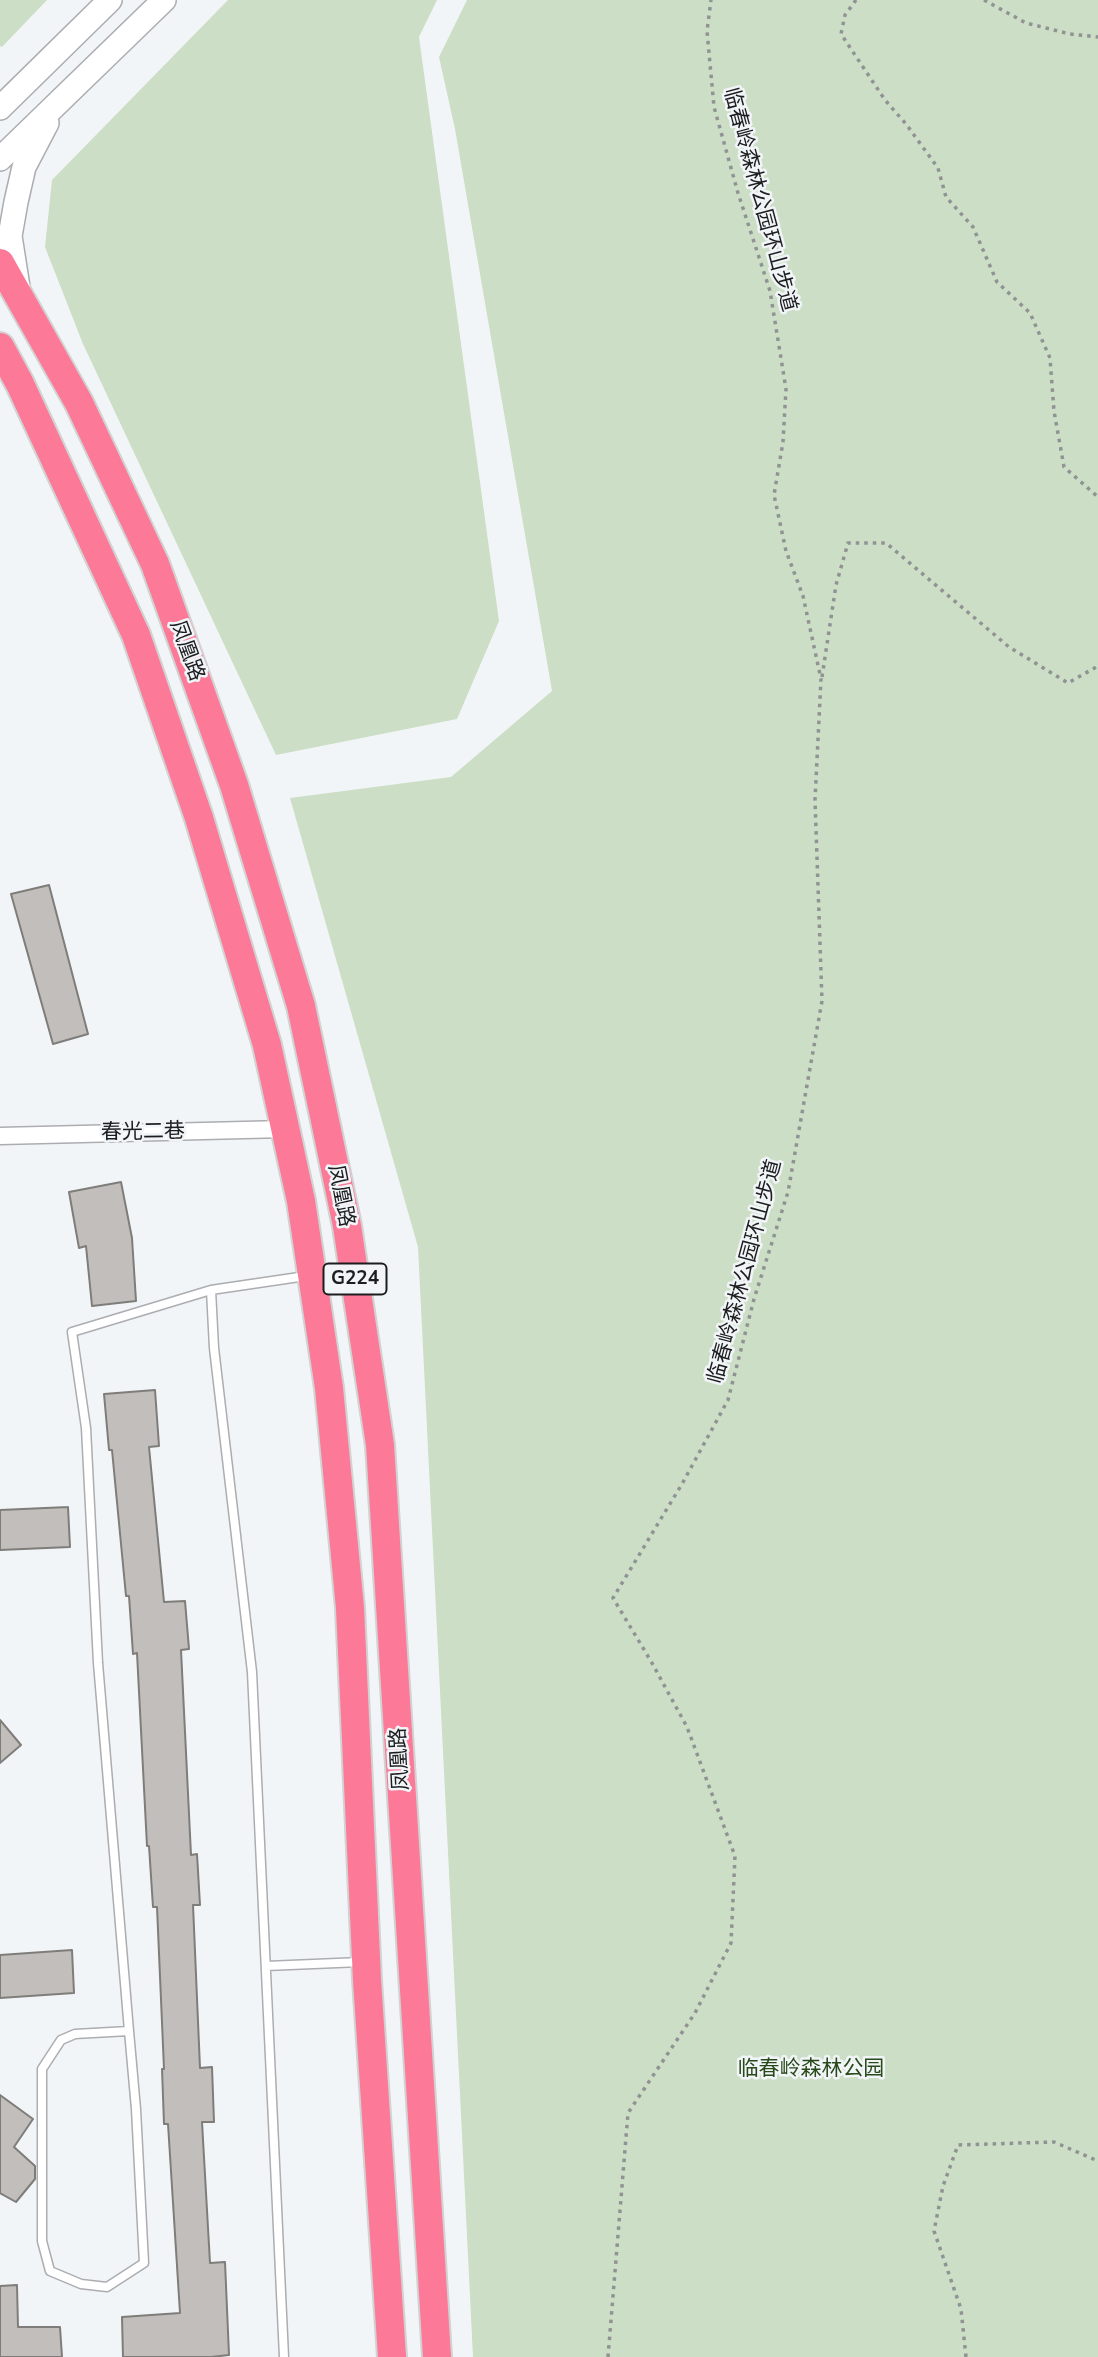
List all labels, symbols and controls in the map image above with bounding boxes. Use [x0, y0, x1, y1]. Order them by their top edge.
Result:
street label: 临春岭森林公园环山步道 [717, 85, 801, 315]
street label: 凤凰路 [163, 617, 209, 685]
street label: 春光二巷 [101, 1120, 185, 1146]
street label: 临春岭森林公园环山步道 [704, 1157, 788, 1387]
street label: 凤凰路 [322, 1163, 358, 1229]
road number: G224 [324, 1264, 386, 1294]
street label: 凤凰路 [387, 1727, 415, 1791]
park label: 临春岭森林公园 [738, 2057, 884, 2083]

